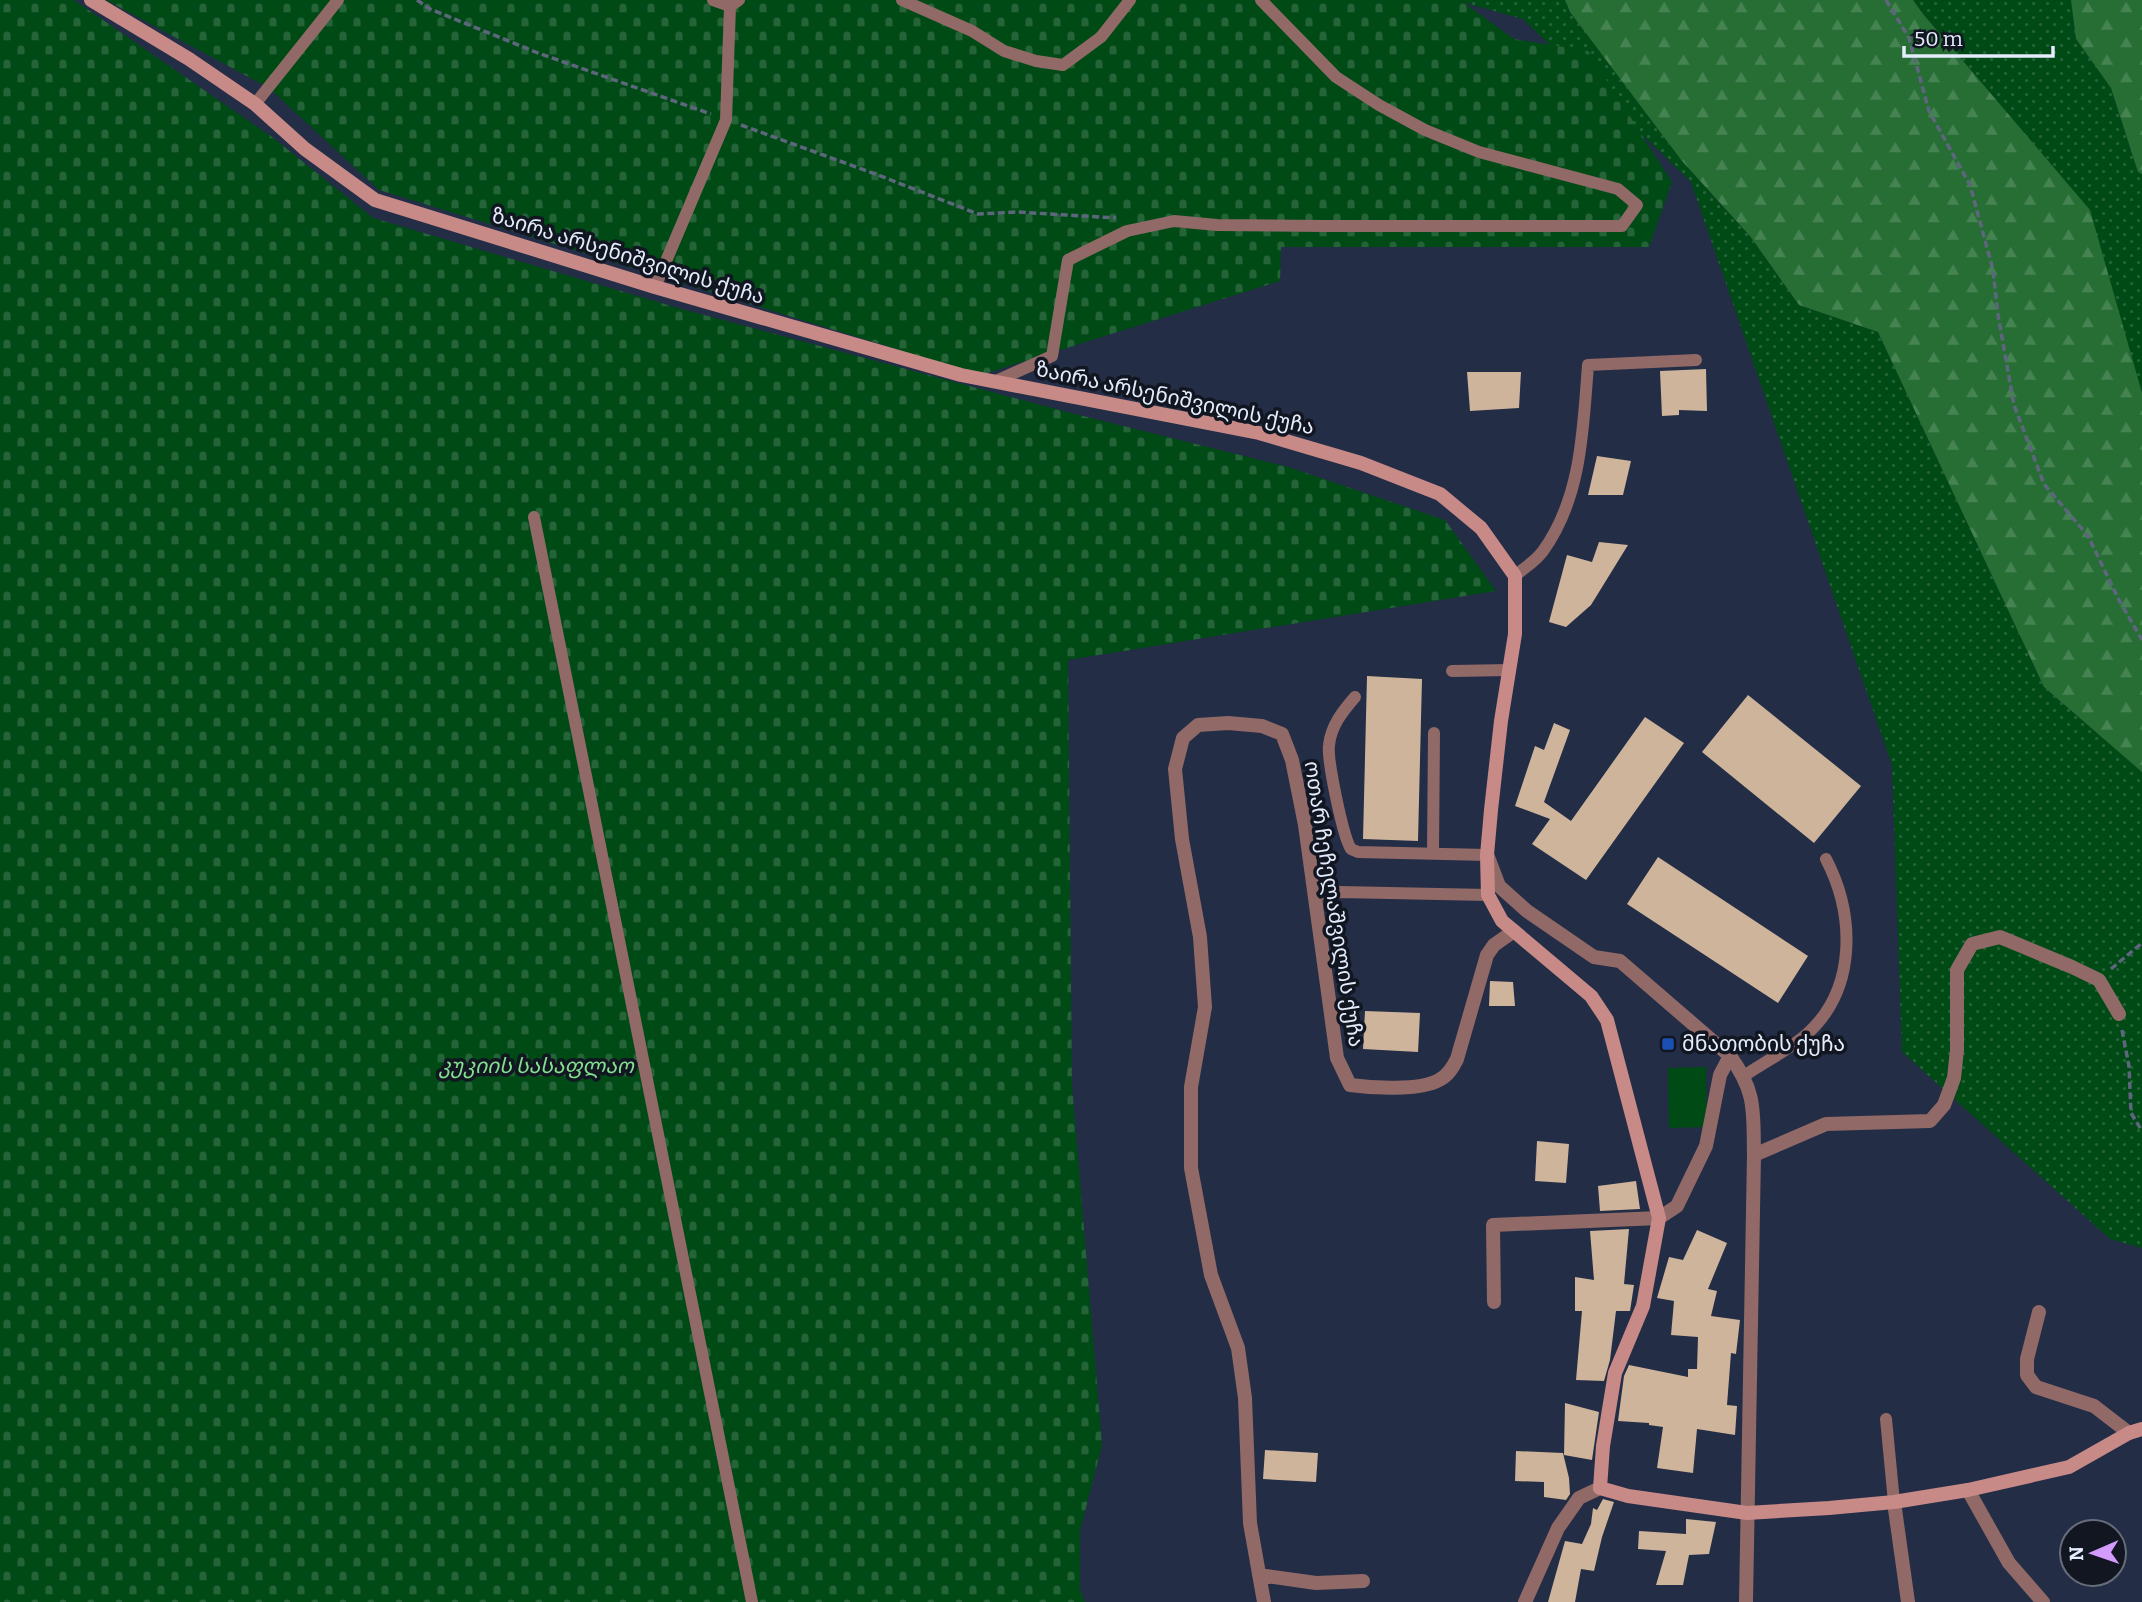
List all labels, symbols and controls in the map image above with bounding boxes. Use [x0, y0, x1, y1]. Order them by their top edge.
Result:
scale bar [1904, 14, 2053, 58]
text: 50 m [1914, 26, 1963, 52]
street label: ზაირა არსენიშვილის ქუჩა [488, 202, 768, 310]
street label: ზაირა არსენიშვილის ქუჩა [1033, 356, 1317, 440]
street label: ოთარ ჩეჩელაშვილის ქუჩა [1299, 759, 1369, 1049]
place label: მნათობის ქუჩა [1682, 1031, 1845, 1057]
marker: მნათობის ქუჩა [1660, 1036, 1676, 1052]
park label: კუკიის სასაფლაო [438, 1053, 635, 1079]
north arrow [2058, 1518, 2128, 1588]
text: N [2065, 1546, 2088, 1561]

